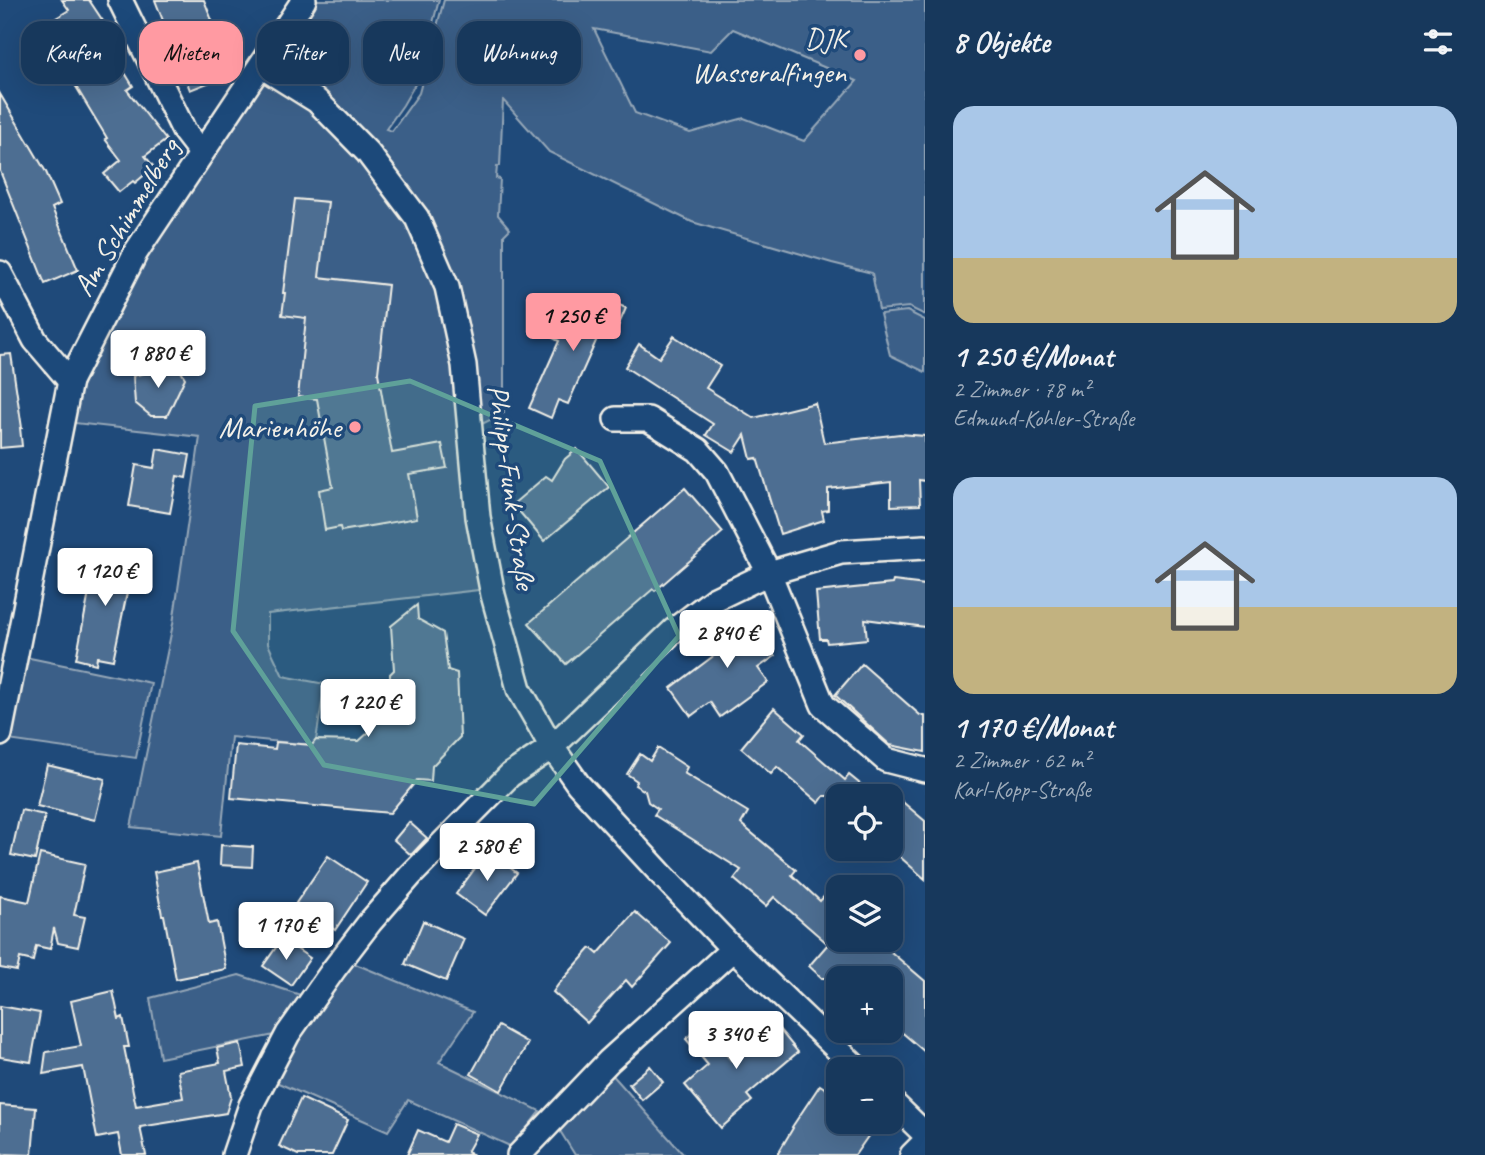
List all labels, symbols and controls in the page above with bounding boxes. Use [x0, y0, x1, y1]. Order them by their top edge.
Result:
place label: DJK Wasseralfingen [692, 19, 851, 91]
chip: Kaufen [21, 21, 125, 84]
chip: Mieten [139, 21, 243, 84]
chip: Filter [257, 21, 349, 84]
chip: Neu [363, 21, 443, 84]
chip: Wohnung [457, 21, 581, 84]
text: 8 Objekte [953, 23, 1050, 61]
icon: filters [1419, 23, 1457, 61]
marker: DJK Wasseralfingen [852, 47, 868, 63]
street label: Am Schimmelberg [64, 129, 189, 303]
icon: home [1142, 152, 1268, 278]
pin: 1 250 € [508, 294, 638, 353]
text: 1 250 € [542, 301, 604, 330]
pin: 1 880 € [93, 330, 223, 390]
text: 1 250 €/Monat [953, 337, 1113, 375]
text: 1 880 € [127, 338, 189, 367]
text: 2 Zimmer · 78 m² [953, 375, 1090, 404]
street label: Philipp-Funk-Straße [479, 382, 545, 594]
text: Edmund-Kohler-Straße [953, 404, 1134, 433]
place label: Marienhöhe [219, 408, 343, 446]
marker: Marienhöhe [347, 419, 363, 435]
icon: home [1142, 523, 1268, 649]
pin: 1 120 € [40, 548, 170, 608]
text: 1 120 € [74, 556, 136, 585]
pin: 2 840 € [662, 610, 792, 670]
text: 2 840 € [696, 618, 758, 647]
pin: 1 220 € [303, 680, 433, 739]
text: 1 220 € [337, 687, 399, 716]
text: 1 170 €/Monat [953, 708, 1114, 746]
text: 2 Zimmer · 62 m² [953, 746, 1090, 775]
text: Karl-Kopp-Straße [953, 775, 1091, 804]
map controls [826, 784, 903, 1134]
button: locate [826, 784, 903, 861]
pin: 2 580 € [422, 824, 552, 883]
text: 2 580 € [456, 831, 518, 860]
button: layers [826, 875, 903, 952]
pin: 1 170 € [221, 902, 351, 962]
text: 1 170 € [255, 910, 317, 939]
button: + [826, 966, 903, 1043]
pin: 3 340 € [671, 1012, 801, 1071]
text: 3 340 € [705, 1019, 767, 1048]
button: − [826, 1057, 903, 1134]

